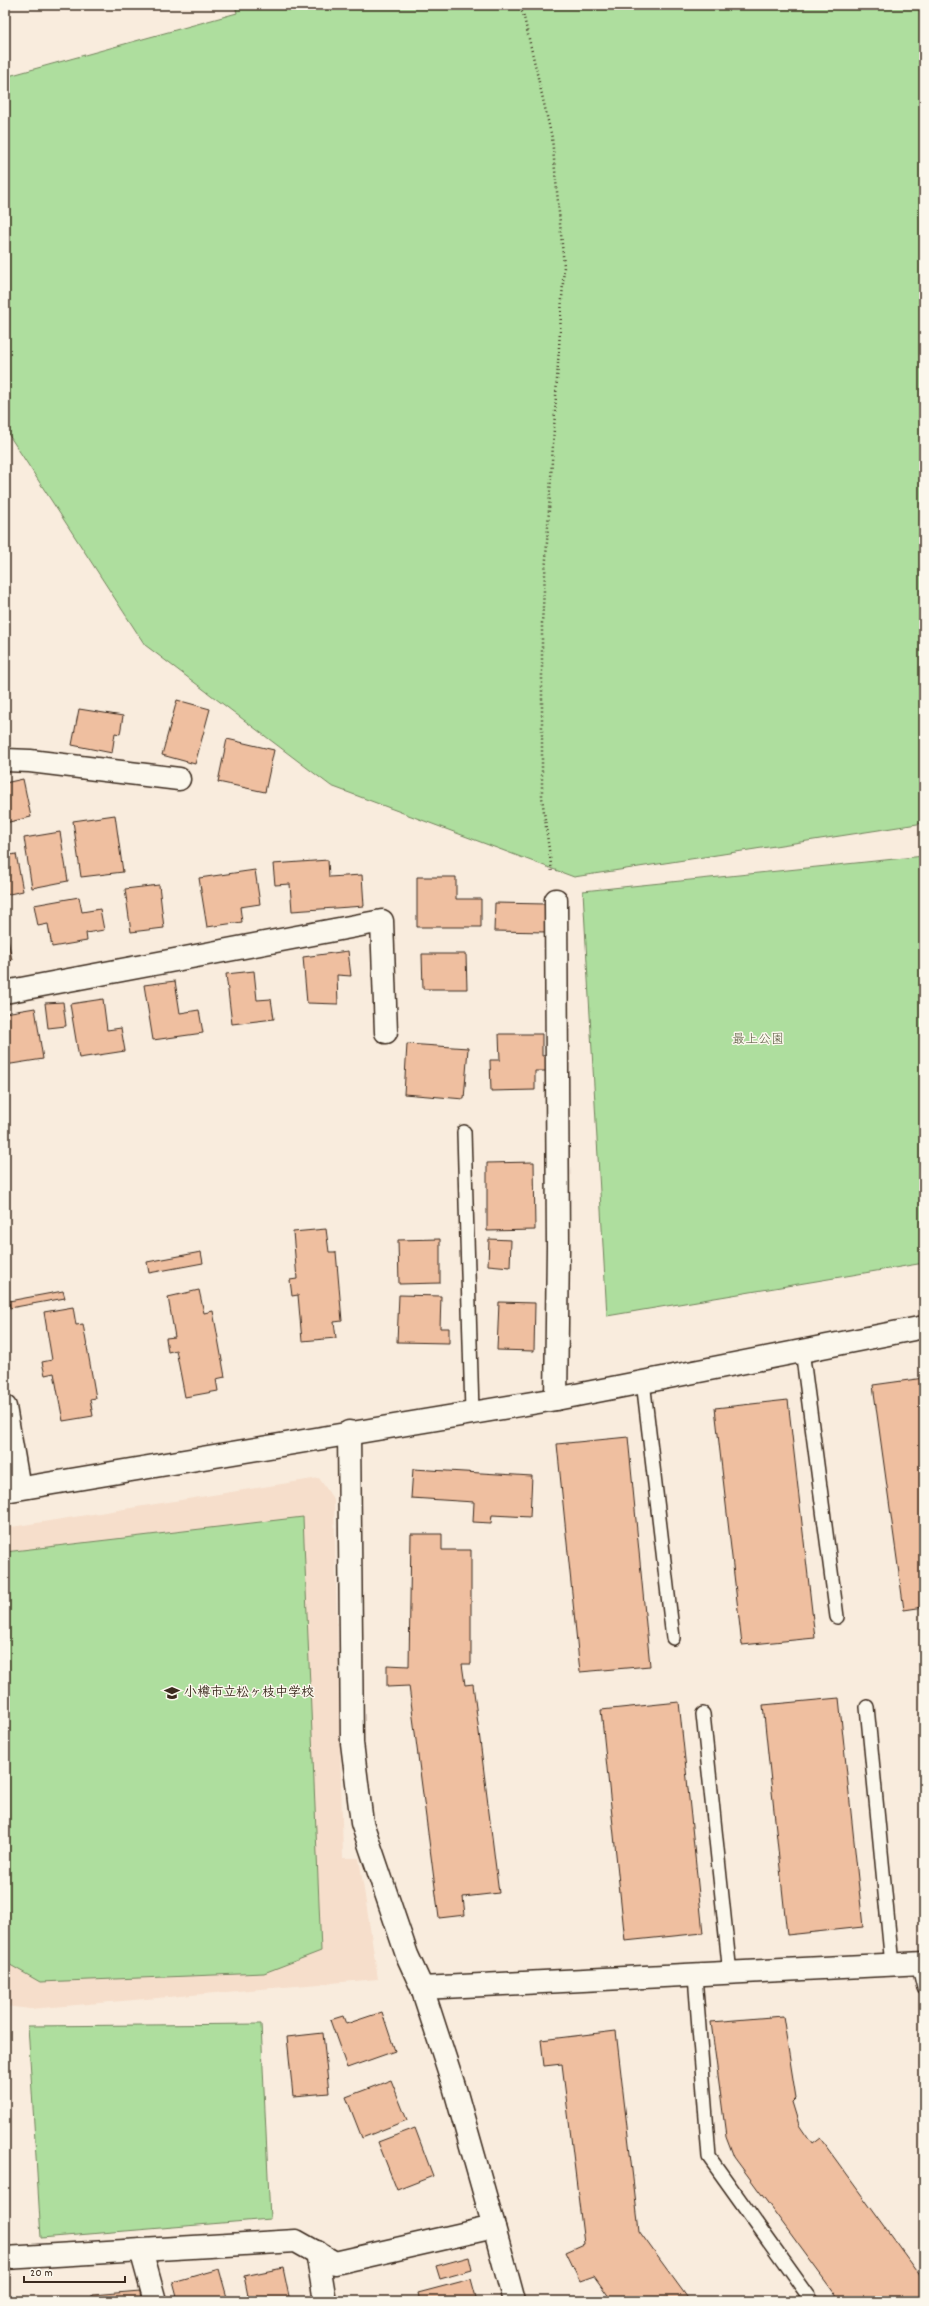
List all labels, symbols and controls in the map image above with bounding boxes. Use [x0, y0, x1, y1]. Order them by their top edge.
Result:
park label: 最上公園 [732, 1031, 784, 1050]
school or university icon: 小樽市立松ヶ枝中学校 [163, 1684, 181, 1702]
place label: 小樽市立松ヶ枝中学校 [184, 1684, 314, 1703]
scale bar [24, 2258, 125, 2284]
text: 20 m [30, 2265, 53, 2282]

